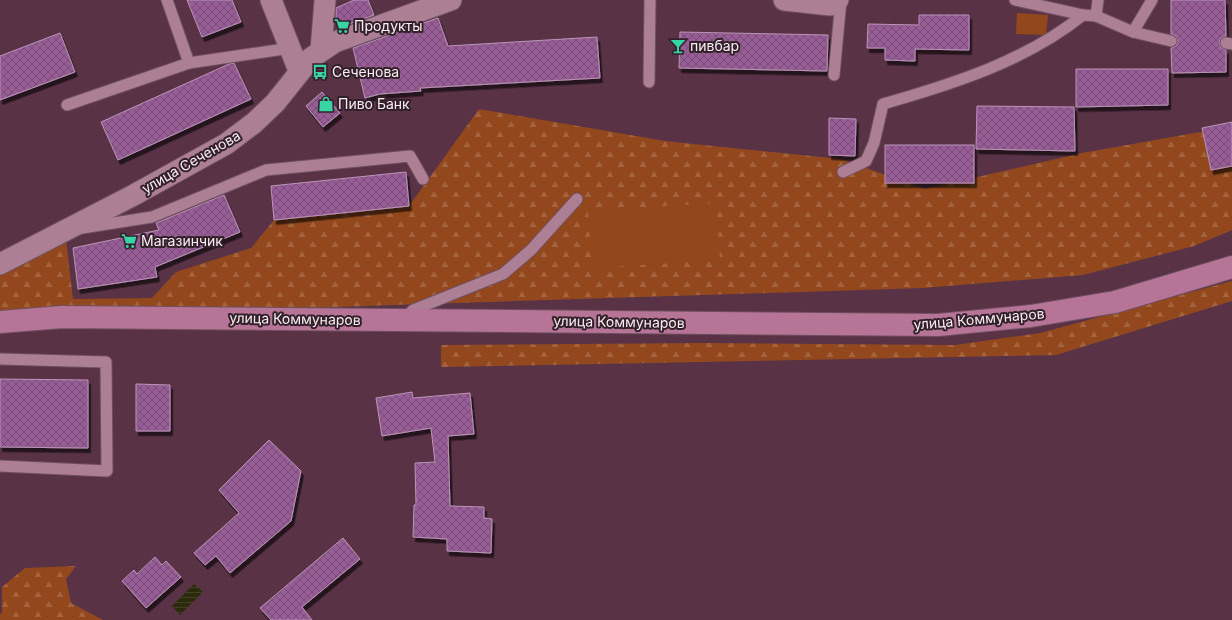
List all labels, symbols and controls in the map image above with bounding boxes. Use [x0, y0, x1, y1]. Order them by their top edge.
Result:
supermarket icon: Продукты [333, 17, 351, 35]
place label: Продукты [354, 17, 423, 34]
bar icon: пивбар [669, 37, 687, 55]
place label: пивбар [690, 37, 739, 54]
bus stop icon: Сеченова [311, 63, 329, 81]
place label: Сеченова [332, 63, 399, 80]
shop icon: Пиво Банк [317, 95, 335, 113]
place label: Пиво Банк [338, 95, 410, 112]
street label: улица Сеченова [138, 126, 243, 197]
supermarket icon: Магазинчик [120, 232, 138, 250]
place label: Магазинчик [141, 232, 223, 249]
street label: улица Коммунаров [913, 304, 1045, 333]
street label: улица Коммунаров [229, 309, 361, 328]
street label: улица Коммунаров [553, 312, 685, 331]

